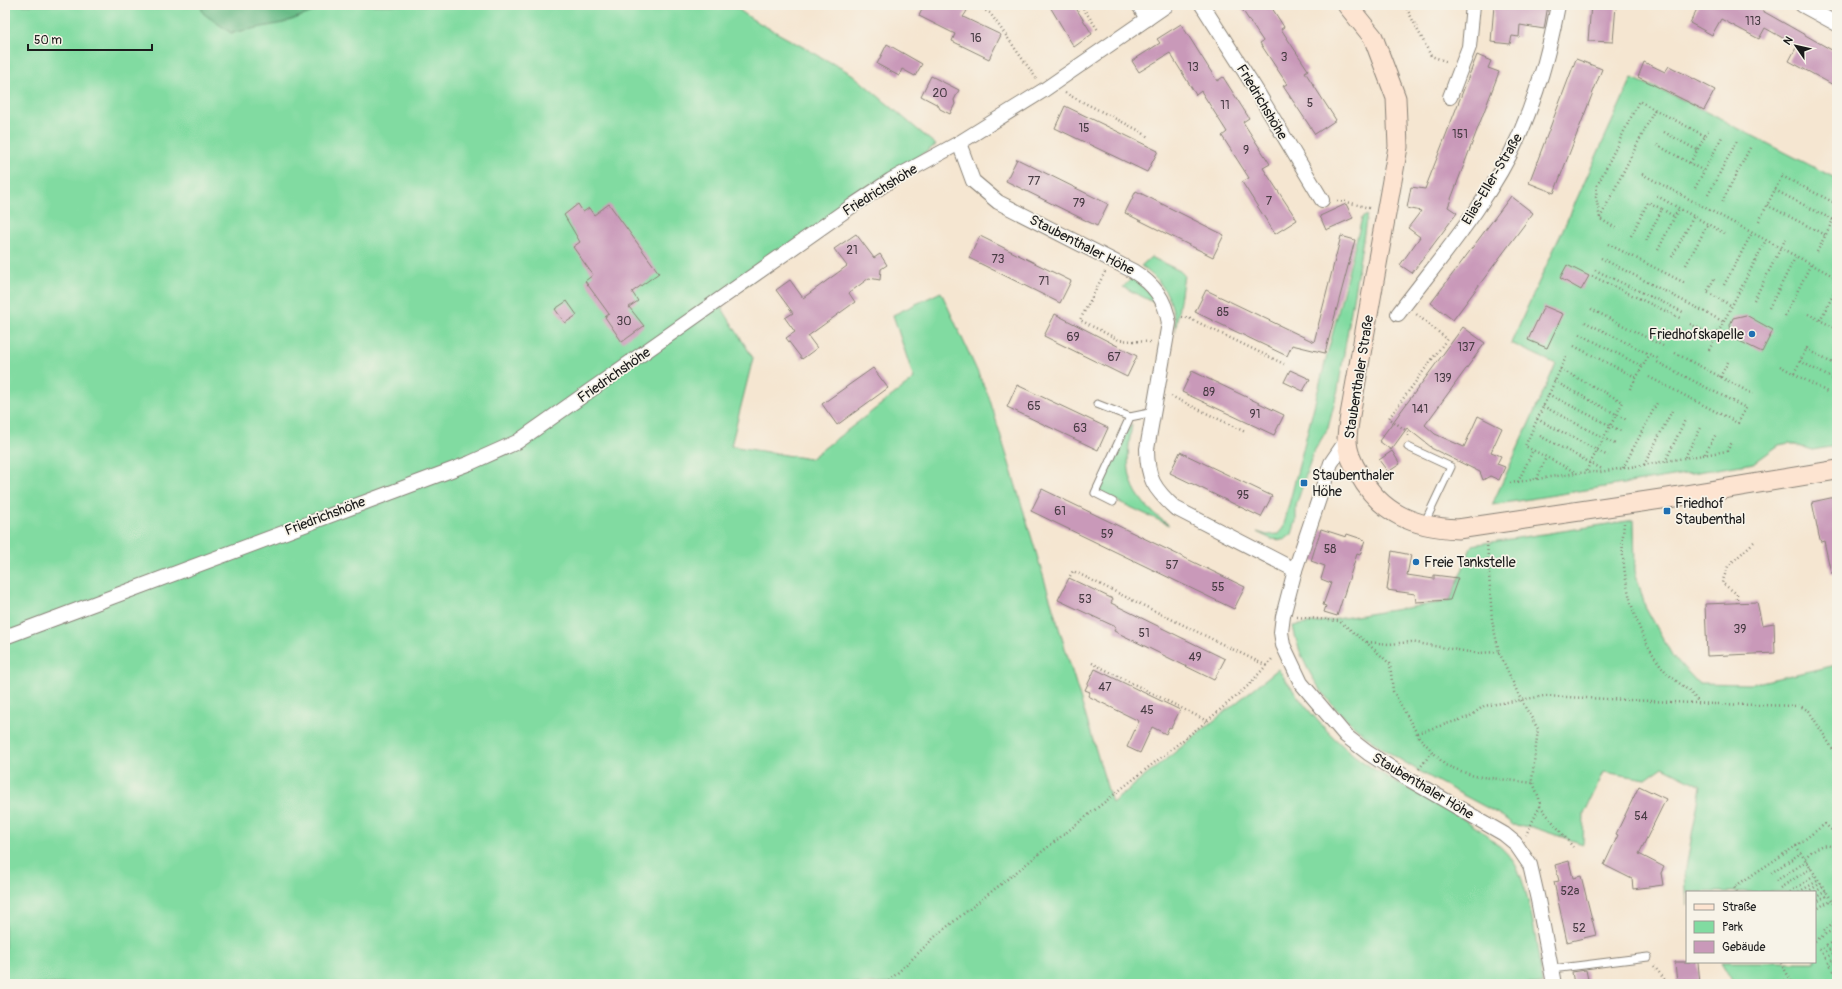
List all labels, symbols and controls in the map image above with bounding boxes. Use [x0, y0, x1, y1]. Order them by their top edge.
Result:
house number: 113 [1745, 14, 1761, 29]
scale bar [28, 26, 152, 52]
north arrow [1776, 26, 1816, 66]
house number: 16 [970, 31, 982, 46]
text: 50 m [34, 33, 62, 48]
text: N [1781, 34, 1796, 47]
house number: 3 [1281, 50, 1288, 65]
house number: 13 [1187, 60, 1199, 75]
street label: Friedrichshöhe [1233, 61, 1291, 143]
house number: 20 [933, 86, 947, 101]
house number: 5 [1307, 96, 1313, 111]
house number: 11 [1220, 98, 1230, 113]
house number: 15 [1078, 121, 1090, 136]
house number: 151 [1452, 127, 1468, 142]
street label: Elias-Eller-Straße [1458, 130, 1526, 228]
house number: 9 [1243, 143, 1249, 158]
street label: Friedrichshöhe [840, 160, 921, 220]
house number: 77 [1028, 174, 1041, 189]
house number: 7 [1266, 194, 1273, 209]
house number: 79 [1073, 196, 1085, 211]
street label: Staubenthaler Höhe [1027, 211, 1137, 279]
house number: 21 [846, 243, 858, 258]
house number: 73 [991, 252, 1005, 267]
house number: 71 [1038, 274, 1050, 289]
house number: 85 [1217, 305, 1229, 320]
house number: 30 [617, 314, 631, 329]
street label: Staubenthaler Straße [1341, 314, 1377, 440]
place label: Friedhofskapelle [1649, 326, 1744, 343]
marker: Friedhofskapelle [1747, 329, 1757, 339]
house number: 69 [1066, 330, 1080, 345]
house number: 137 [1457, 340, 1476, 355]
street label: Friedrichshöhe [574, 344, 654, 406]
house number: 67 [1107, 350, 1121, 365]
house number: 139 [1434, 371, 1452, 386]
house number: 89 [1203, 385, 1215, 400]
house number: 65 [1027, 399, 1041, 414]
house number: 141 [1412, 402, 1428, 417]
house number: 91 [1250, 407, 1260, 422]
house number: 63 [1073, 421, 1087, 436]
place label: Staubenthaler Höhe [1312, 467, 1394, 500]
marker: Staubenthaler Höhe [1299, 478, 1309, 488]
house number: 95 [1237, 488, 1249, 503]
street label: Friedrichshöhe [282, 493, 368, 539]
place label: Friedhof Staubenthal [1675, 495, 1745, 528]
house number: 61 [1054, 504, 1066, 519]
marker: Friedhof Staubenthal [1662, 506, 1672, 516]
house number: 59 [1101, 527, 1113, 542]
house number: 58 [1324, 542, 1336, 557]
place label: Freie Tankstelle [1424, 554, 1516, 571]
marker: Freie Tankstelle [1411, 557, 1421, 567]
house number: 57 [1166, 558, 1179, 573]
house number: 55 [1211, 580, 1225, 595]
house number: 53 [1078, 592, 1092, 607]
house number: 39 [1734, 622, 1746, 637]
house number: 51 [1138, 626, 1150, 641]
house number: 49 [1188, 650, 1202, 665]
house number: 47 [1098, 680, 1112, 695]
house number: 45 [1140, 703, 1154, 718]
street label: Staubenthaler Höhe [1369, 749, 1477, 823]
house number: 54 [1634, 809, 1648, 824]
house number: 52a [1561, 884, 1580, 899]
legend [1686, 891, 1816, 963]
text: Straße [1722, 900, 1756, 915]
text: Park [1722, 920, 1743, 935]
house number: 52 [1572, 921, 1586, 936]
text: Gebäude [1722, 940, 1766, 955]

